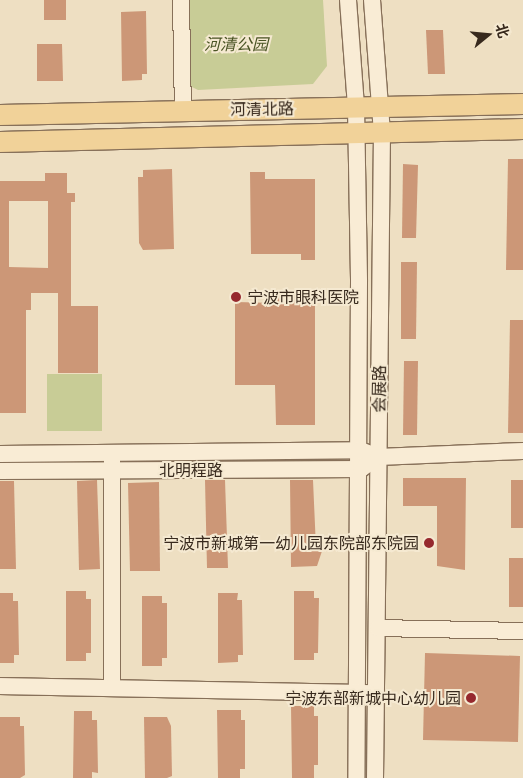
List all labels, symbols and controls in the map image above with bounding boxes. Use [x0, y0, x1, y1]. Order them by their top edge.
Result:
north arrow [463, 10, 513, 60]
text: 北 [492, 21, 513, 40]
park label: 河清公园 [204, 34, 268, 54]
street label: 河清北路 [230, 99, 294, 119]
place label: 宁波市眼科医院 [247, 287, 359, 307]
marker: 宁波市眼科医院 [229, 290, 243, 304]
street label: 会展路 [369, 365, 389, 413]
street label: 北明程路 [159, 460, 223, 480]
place label: 宁波市新城第一幼儿园东院部东院园 [163, 533, 419, 553]
marker: 宁波市新城第一幼儿园东院部东院园 [423, 537, 435, 549]
place label: 宁波东部新城中心幼儿园 [285, 688, 461, 708]
marker: 宁波东部新城中心幼儿园 [465, 692, 477, 704]

